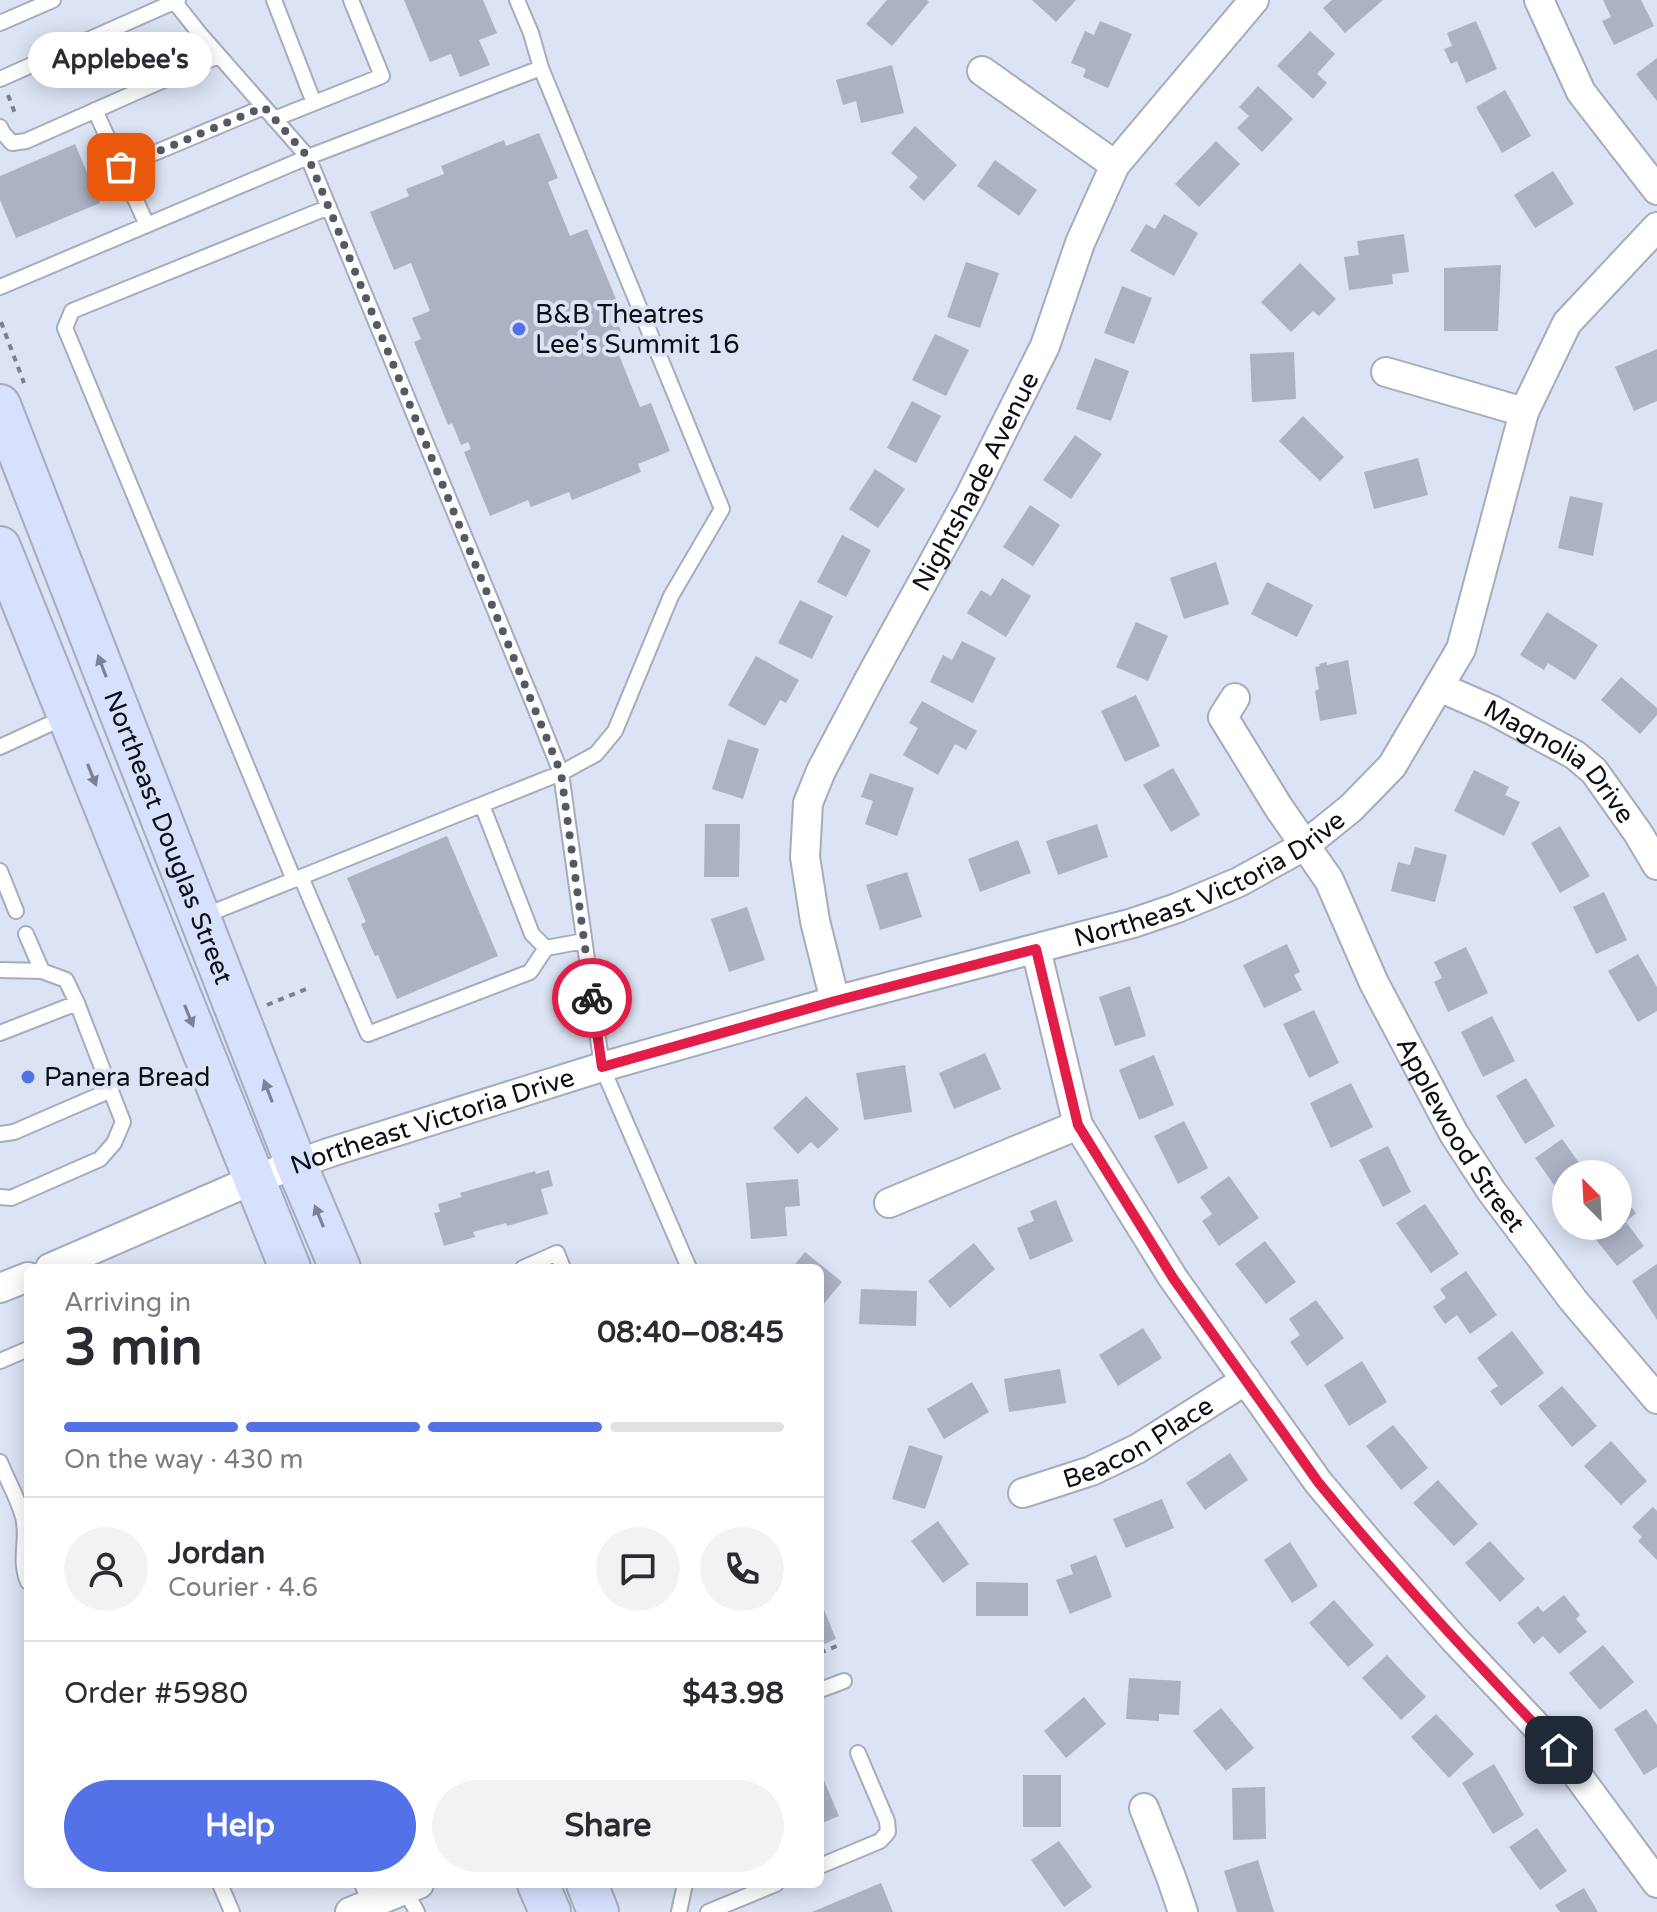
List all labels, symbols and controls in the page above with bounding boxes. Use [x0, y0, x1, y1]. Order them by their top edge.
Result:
callout: Applebee's [29, 31, 213, 87]
text: Applebee's [51, 44, 189, 75]
pin [87, 133, 155, 201]
icon: bag [99, 145, 143, 189]
place label: B&B Theatres Lee's Summit 16 [535, 299, 740, 360]
marker: B&B Theatres Lee's Summit 16 [510, 320, 528, 338]
street label: Nightshade Avenue [906, 367, 1045, 597]
one-way arrow [95, 654, 108, 678]
street label: Northeast Douglas Street [97, 686, 239, 989]
street label: Magnolia Drive [1478, 694, 1641, 829]
one-way arrow [86, 763, 99, 787]
street label: Northeast Victoria Drive [1071, 804, 1351, 954]
courier [552, 958, 632, 1038]
icon: bike [570, 976, 614, 1020]
one-way arrow [183, 1004, 196, 1028]
street label: Applewood Street [1389, 1032, 1531, 1238]
place label: Panera Bread [44, 1062, 210, 1093]
street label: Northeast Victoria Drive [286, 1062, 578, 1181]
marker: Panera Bread [19, 1068, 37, 1086]
one-way arrow [261, 1079, 274, 1103]
north arrow [1552, 1160, 1632, 1240]
map controls [1552, 1160, 1632, 1240]
one-way arrow [312, 1204, 325, 1228]
text: Arriving in [64, 1287, 191, 1318]
text: 08:40–08:45 [597, 1314, 784, 1351]
text: 3 min [64, 1316, 203, 1379]
street label: Beacon Place [1059, 1390, 1219, 1495]
text: On the way · 430 m [64, 1444, 303, 1475]
button: person [64, 1527, 148, 1611]
button: chat [596, 1527, 680, 1611]
button: phone [700, 1527, 784, 1611]
text: Jordan [168, 1535, 265, 1572]
text: Courier · 4.6 [168, 1572, 318, 1603]
text: Order #5980 [64, 1675, 248, 1712]
text: $43.98 [682, 1675, 784, 1712]
pin [1525, 1716, 1593, 1784]
icon: home [1537, 1728, 1581, 1772]
button: Help [64, 1780, 416, 1872]
button: Share [432, 1780, 784, 1872]

